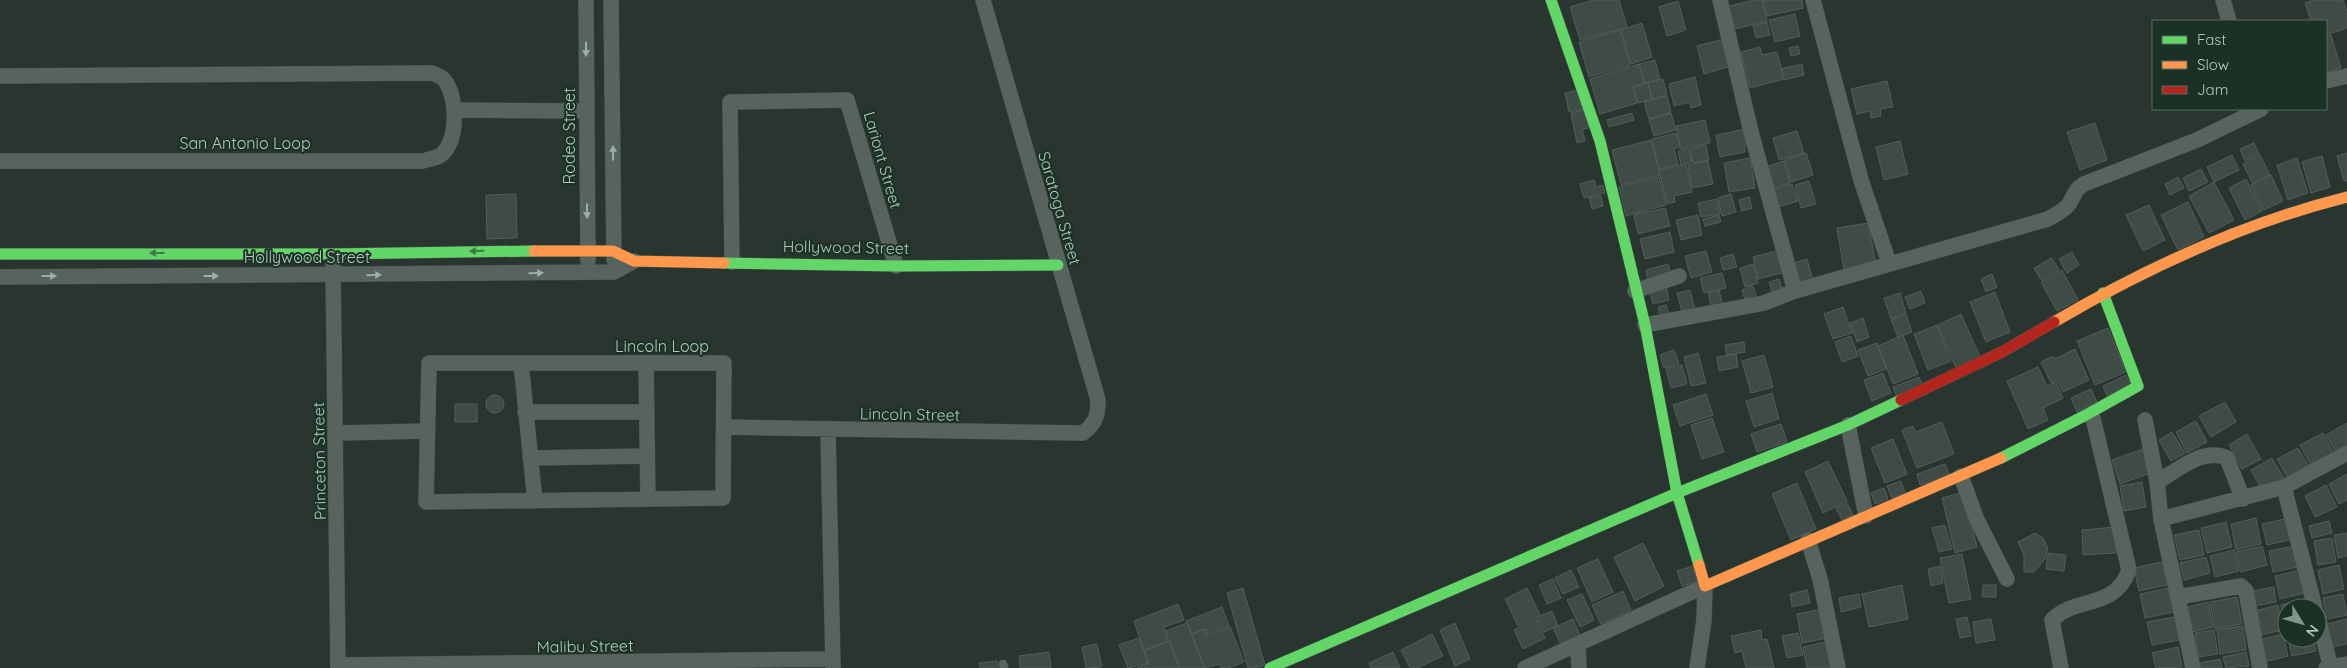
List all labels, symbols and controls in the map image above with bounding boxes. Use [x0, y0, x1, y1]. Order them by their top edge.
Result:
legend [2152, 20, 2327, 110]
text: Fast [2197, 30, 2226, 49]
one-way arrow [582, 41, 590, 57]
text: Slow [2197, 55, 2229, 74]
text: Jam [2197, 80, 2228, 99]
street label: Rodeo Street [559, 88, 579, 184]
street label: Lariont Street [860, 109, 906, 211]
street label: San Antonio Loop [179, 133, 311, 153]
one-way arrow [609, 145, 617, 161]
street label: Saratoga Street [1034, 149, 1086, 267]
one-way arrow [583, 203, 591, 219]
street label: Hollywood Street [783, 236, 909, 258]
street label: Hollywood Street [244, 247, 370, 267]
one-way arrow [469, 247, 485, 255]
one-way arrow [149, 249, 165, 257]
one-way arrow [528, 269, 544, 277]
one-way arrow [366, 270, 382, 278]
one-way arrow [203, 271, 219, 279]
one-way arrow [41, 272, 57, 280]
street label: Lincoln Loop [615, 336, 709, 356]
street label: Princeton Street [308, 402, 330, 520]
street label: Lincoln Street [860, 403, 960, 425]
north arrow [2277, 598, 2327, 648]
text: N [2302, 621, 2323, 640]
street label: Malibu Street [536, 635, 634, 657]

